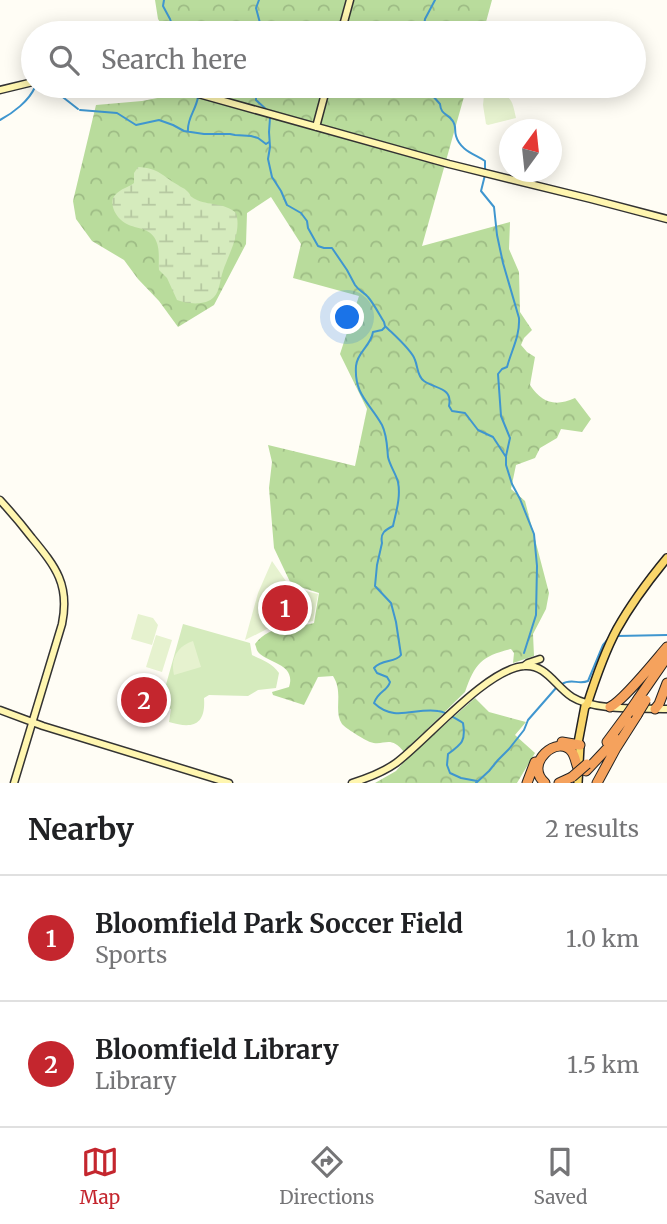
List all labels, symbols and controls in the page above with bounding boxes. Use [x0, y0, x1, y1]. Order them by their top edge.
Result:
search box [21, 21, 646, 98]
icon: search [45, 41, 83, 79]
text: Search here [101, 43, 247, 76]
north arrow [499, 119, 562, 182]
your location [330, 300, 364, 334]
pin: 1 [262, 582, 308, 634]
pin: 2 [121, 674, 167, 726]
text: Nearby [28, 810, 134, 848]
text: 2 results [545, 814, 639, 843]
text: Bloomfield Park Soccer Field [95, 907, 463, 940]
text: 1 [46, 924, 56, 953]
text: 1.0 km [566, 924, 639, 953]
text: Sports [95, 940, 167, 969]
text: Bloomfield Library [95, 1033, 339, 1066]
text: 2 [44, 1050, 58, 1079]
text: 1.5 km [567, 1050, 639, 1079]
text: Library [95, 1066, 176, 1095]
tab: Map [80, 1143, 120, 1209]
tab: Directions [279, 1143, 374, 1209]
tab: Saved [534, 1143, 587, 1209]

